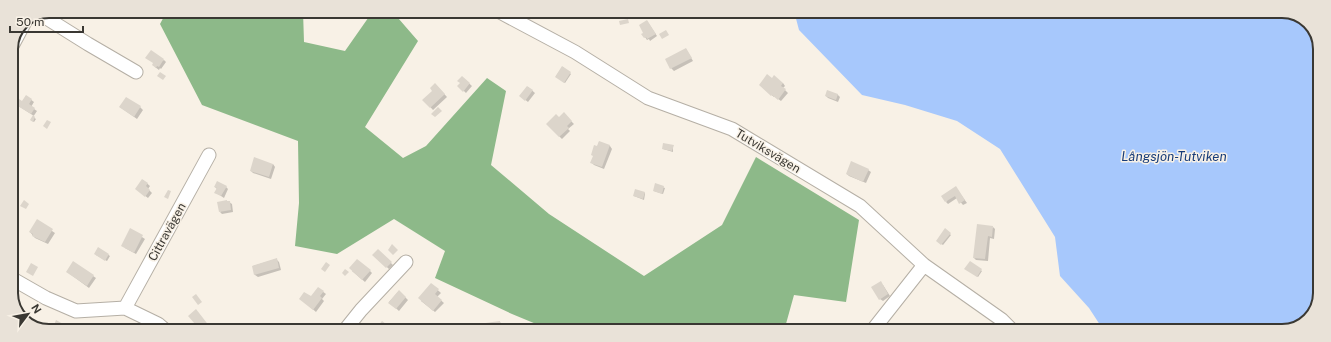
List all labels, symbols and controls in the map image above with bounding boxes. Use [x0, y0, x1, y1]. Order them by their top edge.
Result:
scale bar [10, 8, 83, 34]
text: 50 m [16, 15, 44, 29]
street label: Tutviksvägen [733, 126, 803, 176]
water label: Långsjön-Tutviken [1121, 149, 1227, 164]
street label: Cittravägen [145, 200, 189, 264]
north arrow [8, 294, 48, 334]
text: N [29, 302, 44, 316]

